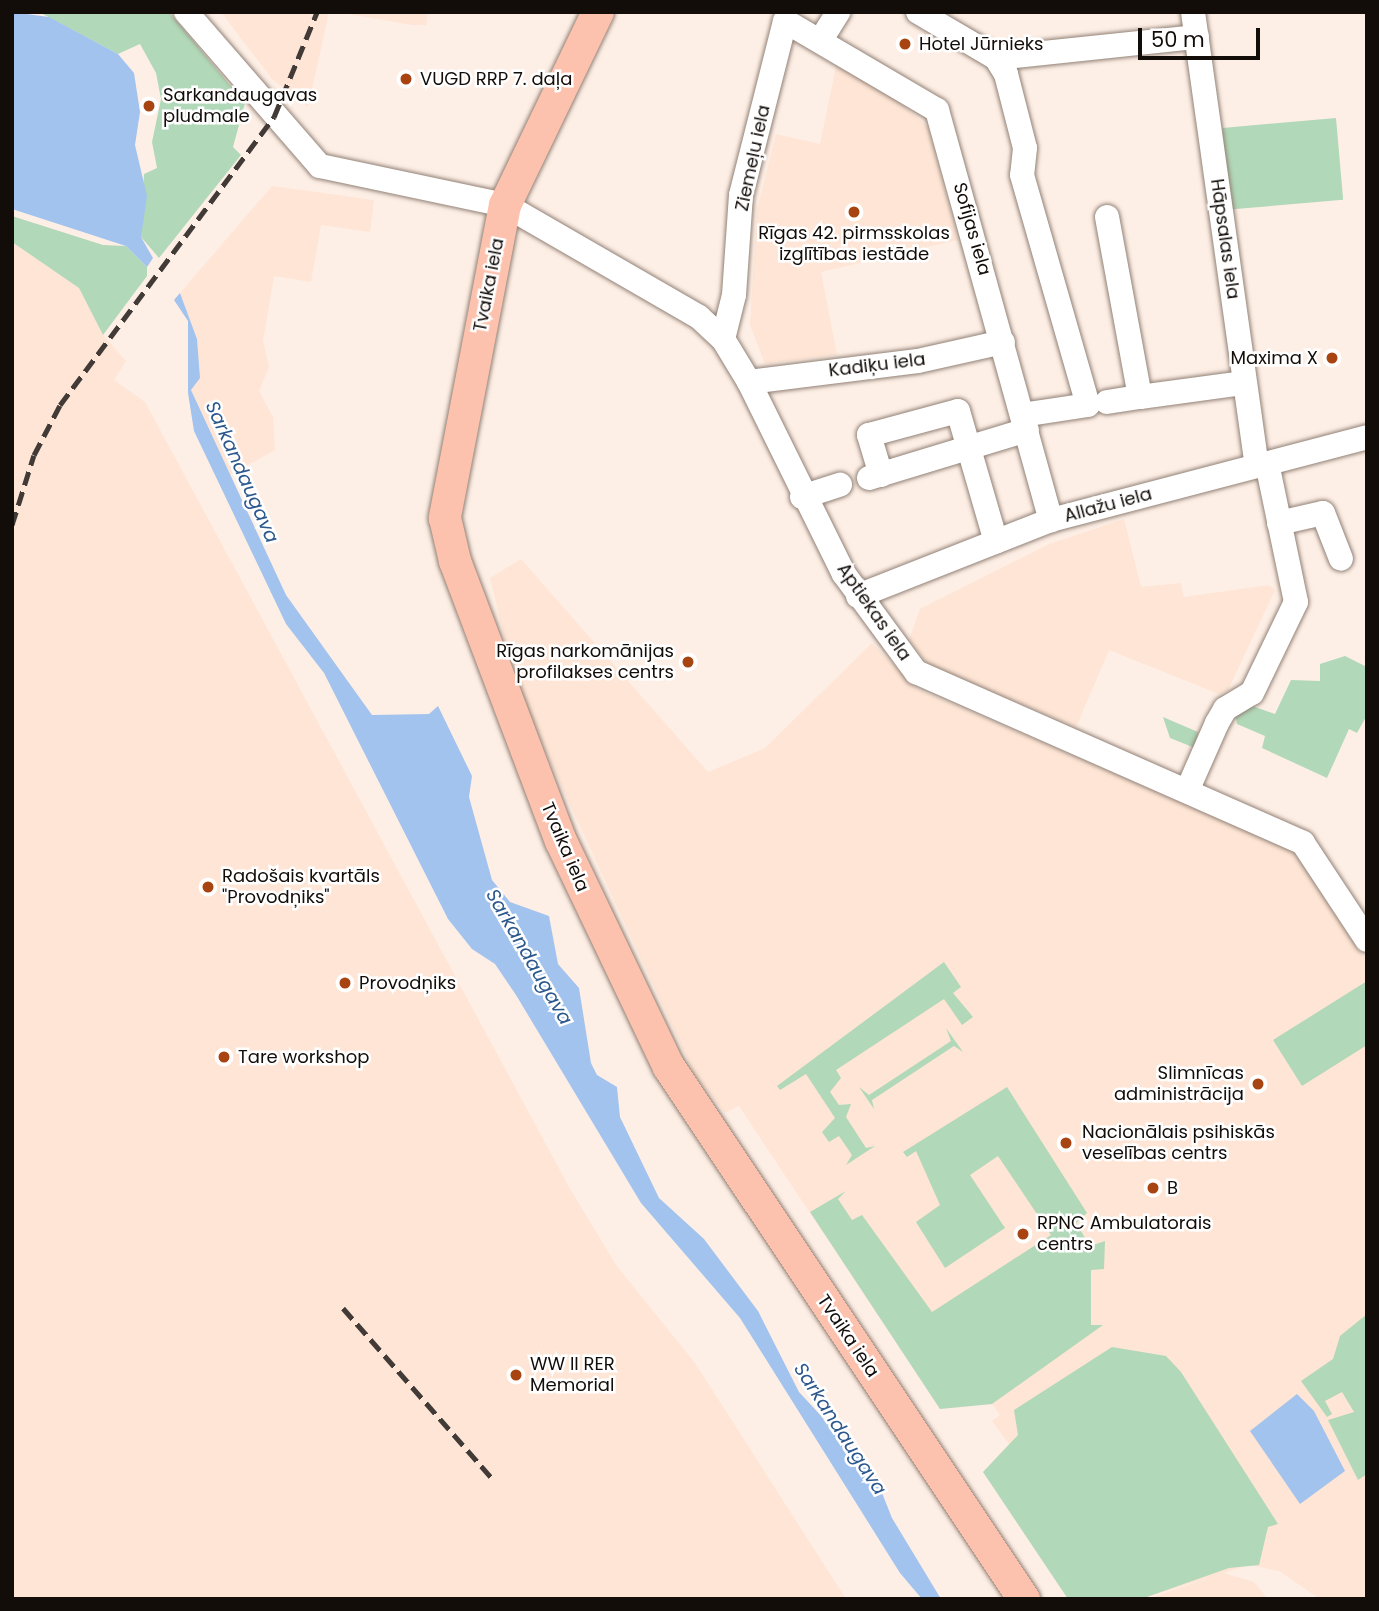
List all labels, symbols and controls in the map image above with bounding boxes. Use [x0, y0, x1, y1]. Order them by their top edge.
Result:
scale bar [1141, 14, 1264, 58]
text: 50 m [1151, 25, 1205, 54]
place label: Hotel Jūrnieks [919, 33, 1043, 55]
marker: Hotel Jūrnieks [897, 36, 913, 52]
place label: VUGD RRP 7. daļa [420, 68, 572, 90]
marker: VUGD RRP 7. daļa [398, 71, 414, 87]
place label: Sarkandaugavas pludmale [163, 85, 317, 128]
marker: Sarkandaugavas pludmale [141, 98, 157, 114]
street label: Ziemeļu iela [731, 103, 775, 213]
street label: Hāpsalas iela [1206, 177, 1244, 301]
street label: Sofijas iela [948, 180, 996, 278]
marker: Rīgas 42. pirmsskolas izglītības iestāde [846, 204, 862, 220]
place label: Rīgas 42. pirmsskolas izglītības iestāde [758, 223, 950, 266]
street label: Tvaika iela [469, 236, 509, 334]
place label: Maxima X [1231, 347, 1318, 369]
street label: Kadiķu iela [827, 348, 927, 382]
marker: Maxima X [1324, 350, 1340, 366]
water label: Sarkandaugava [201, 398, 283, 546]
street label: Allažu iela [1062, 483, 1154, 527]
street label: Aptiekas iela [832, 559, 916, 665]
place label: Rīgas narkomānijas profilakses centrs [496, 641, 674, 684]
marker: Rīgas narkomānijas profilakses centrs [680, 654, 696, 670]
street label: Tvaika iela [537, 799, 593, 895]
place label: Radošais kvartāls "Provodņiks" [222, 866, 380, 908]
marker: Radošais kvartāls "Provodņiks" [200, 879, 216, 895]
water label: Sarkandaugava [481, 885, 577, 1029]
place label: Provodņiks [359, 972, 456, 994]
marker: Provodņiks [337, 975, 353, 991]
place label: Tare workshop [238, 1046, 369, 1068]
marker: Tare workshop [216, 1049, 232, 1065]
place label: Slimnīcas administrācija [1114, 1063, 1244, 1106]
marker: Slimnīcas administrācija [1250, 1076, 1266, 1092]
place label: Nacionālais psihiskās veselības centrs [1082, 1122, 1275, 1164]
marker: Nacionālais psihiskās veselības centrs [1056, 1133, 1076, 1153]
place label: B [1167, 1177, 1178, 1199]
marker: B [1145, 1180, 1161, 1196]
place label: RPNC Ambulatorais centrs [1037, 1213, 1211, 1256]
marker: RPNC Ambulatorais centrs [1015, 1226, 1031, 1242]
street label: Tvaika iela [813, 1291, 883, 1381]
place label: WW II RER Memorial [530, 1354, 615, 1396]
water label: Sarkandaugava [789, 1359, 891, 1499]
marker: WW II RER Memorial [508, 1367, 524, 1383]

